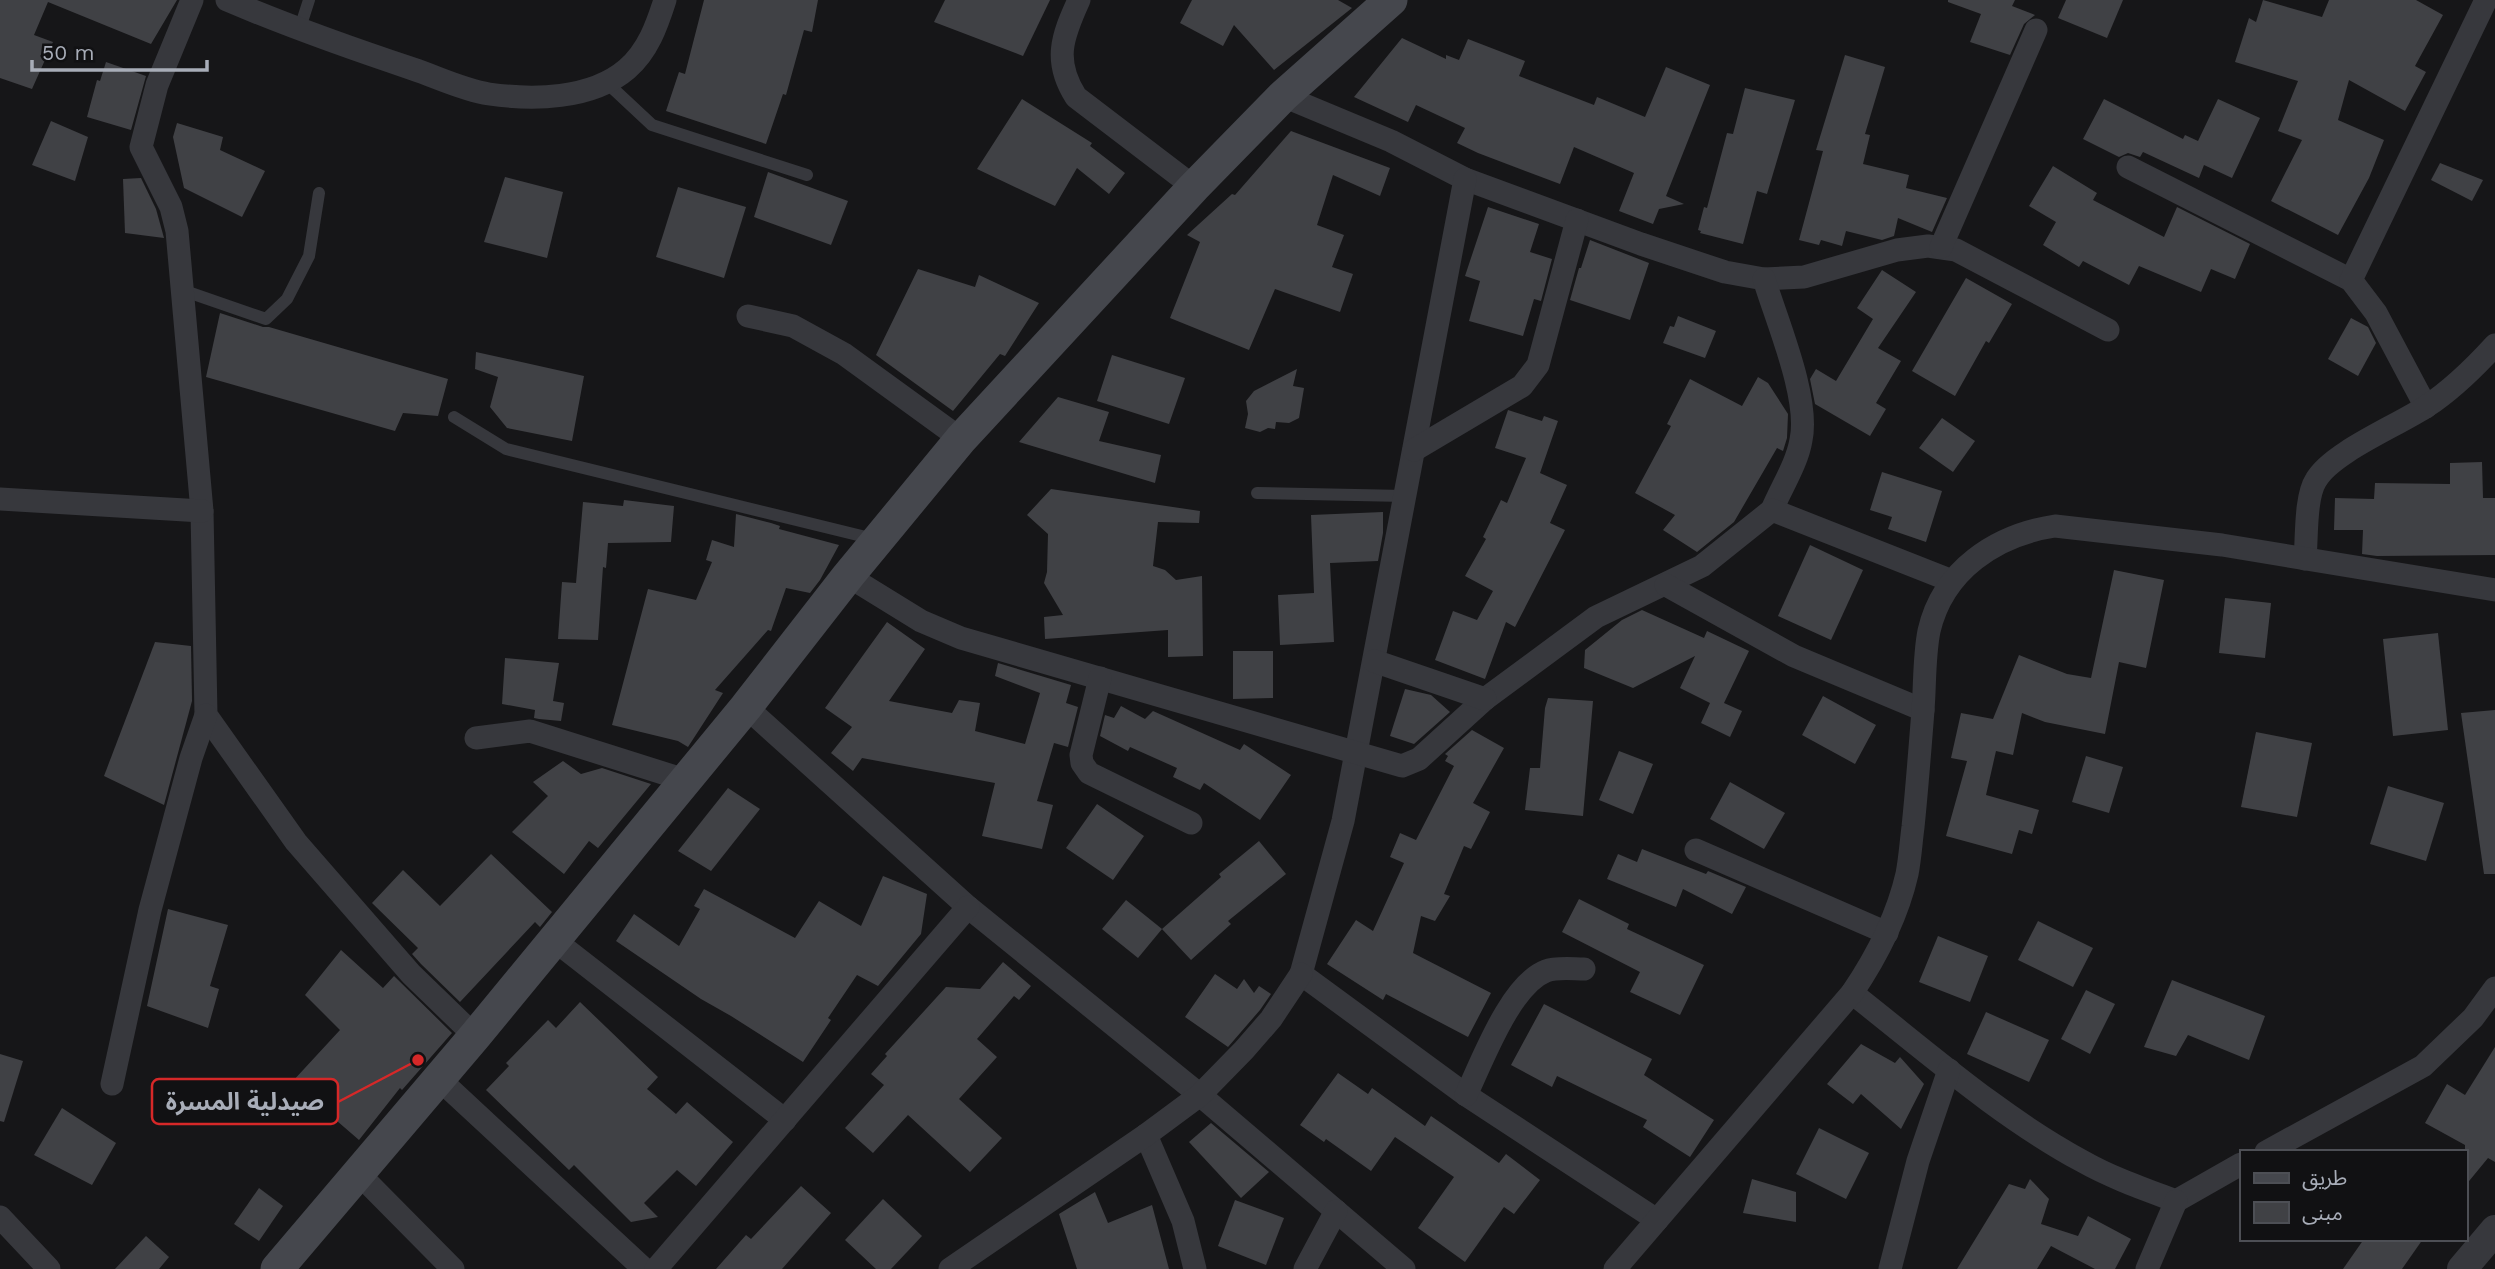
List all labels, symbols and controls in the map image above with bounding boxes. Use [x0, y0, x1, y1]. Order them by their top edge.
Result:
scale bar [32, 28, 206, 72]
text: 50 m [42, 40, 94, 65]
callout: صيدلية المسرة [152, 1079, 338, 1124]
text: صيدلية المسرة [166, 1088, 324, 1116]
legend [2240, 1150, 2467, 1241]
text: طريق [2302, 1165, 2347, 1191]
text: مبنى [2302, 1200, 2343, 1225]

